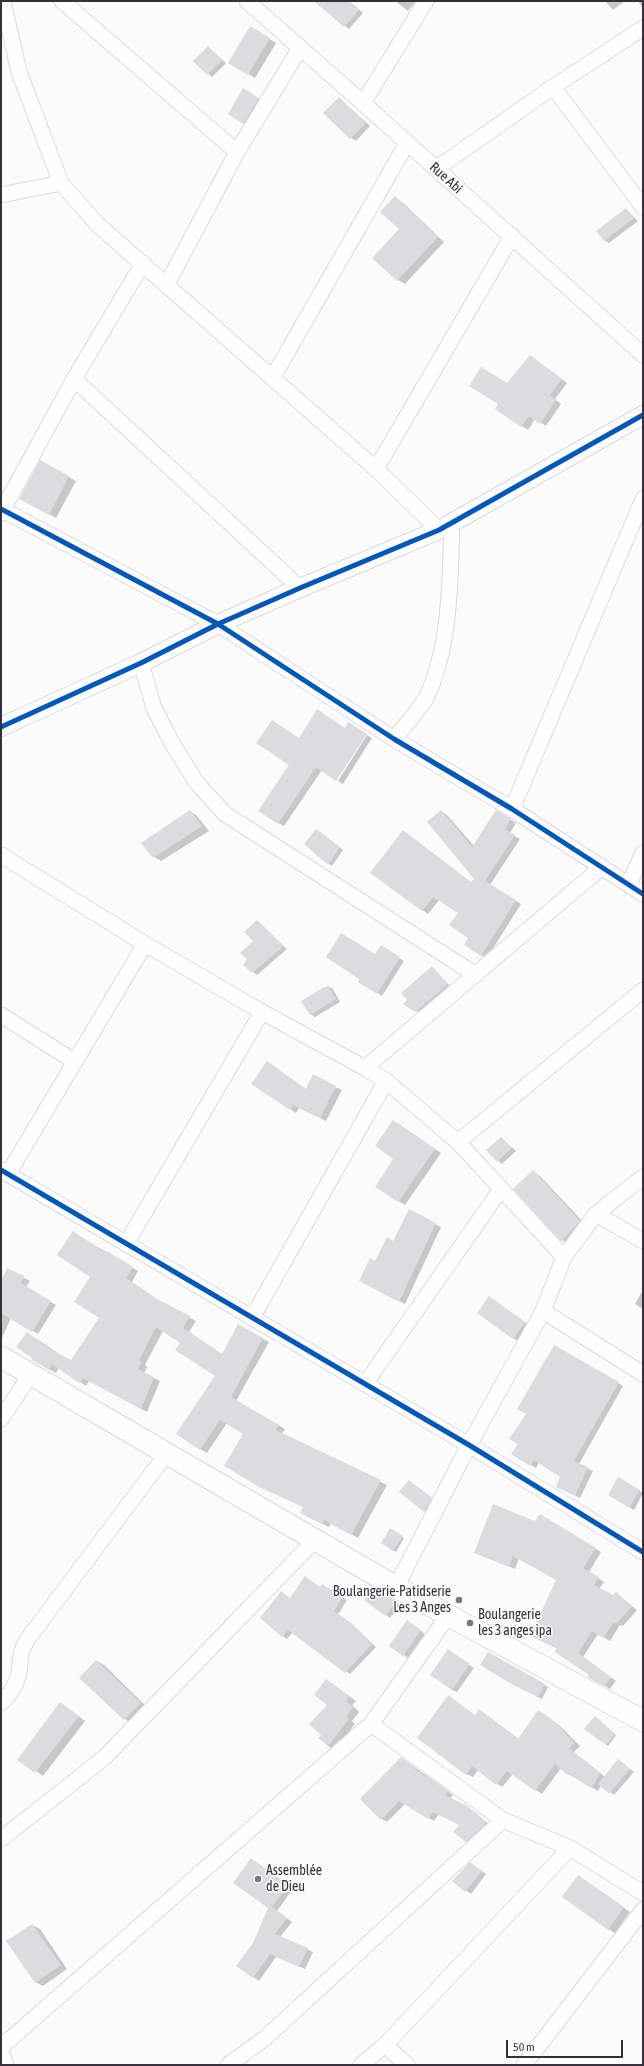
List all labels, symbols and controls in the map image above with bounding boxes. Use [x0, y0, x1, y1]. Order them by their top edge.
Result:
street label: Rue Abi [426, 159, 466, 197]
place label: Boulangerie-Patidserie Les 3 Anges [333, 1584, 451, 1616]
marker: Boulangerie-Patidserie Les 3 Anges [454, 1595, 464, 1605]
place label: Boulangerie les 3 anges ipa [478, 1607, 552, 1640]
marker: Boulangerie les 3 anges ipa [465, 1618, 475, 1628]
place label: Assemblée de Dieu [266, 1863, 322, 1896]
marker: Assemblée de Dieu [253, 1874, 263, 1884]
scale bar [508, 2032, 625, 2058]
text: 50 m [513, 2040, 535, 2054]

